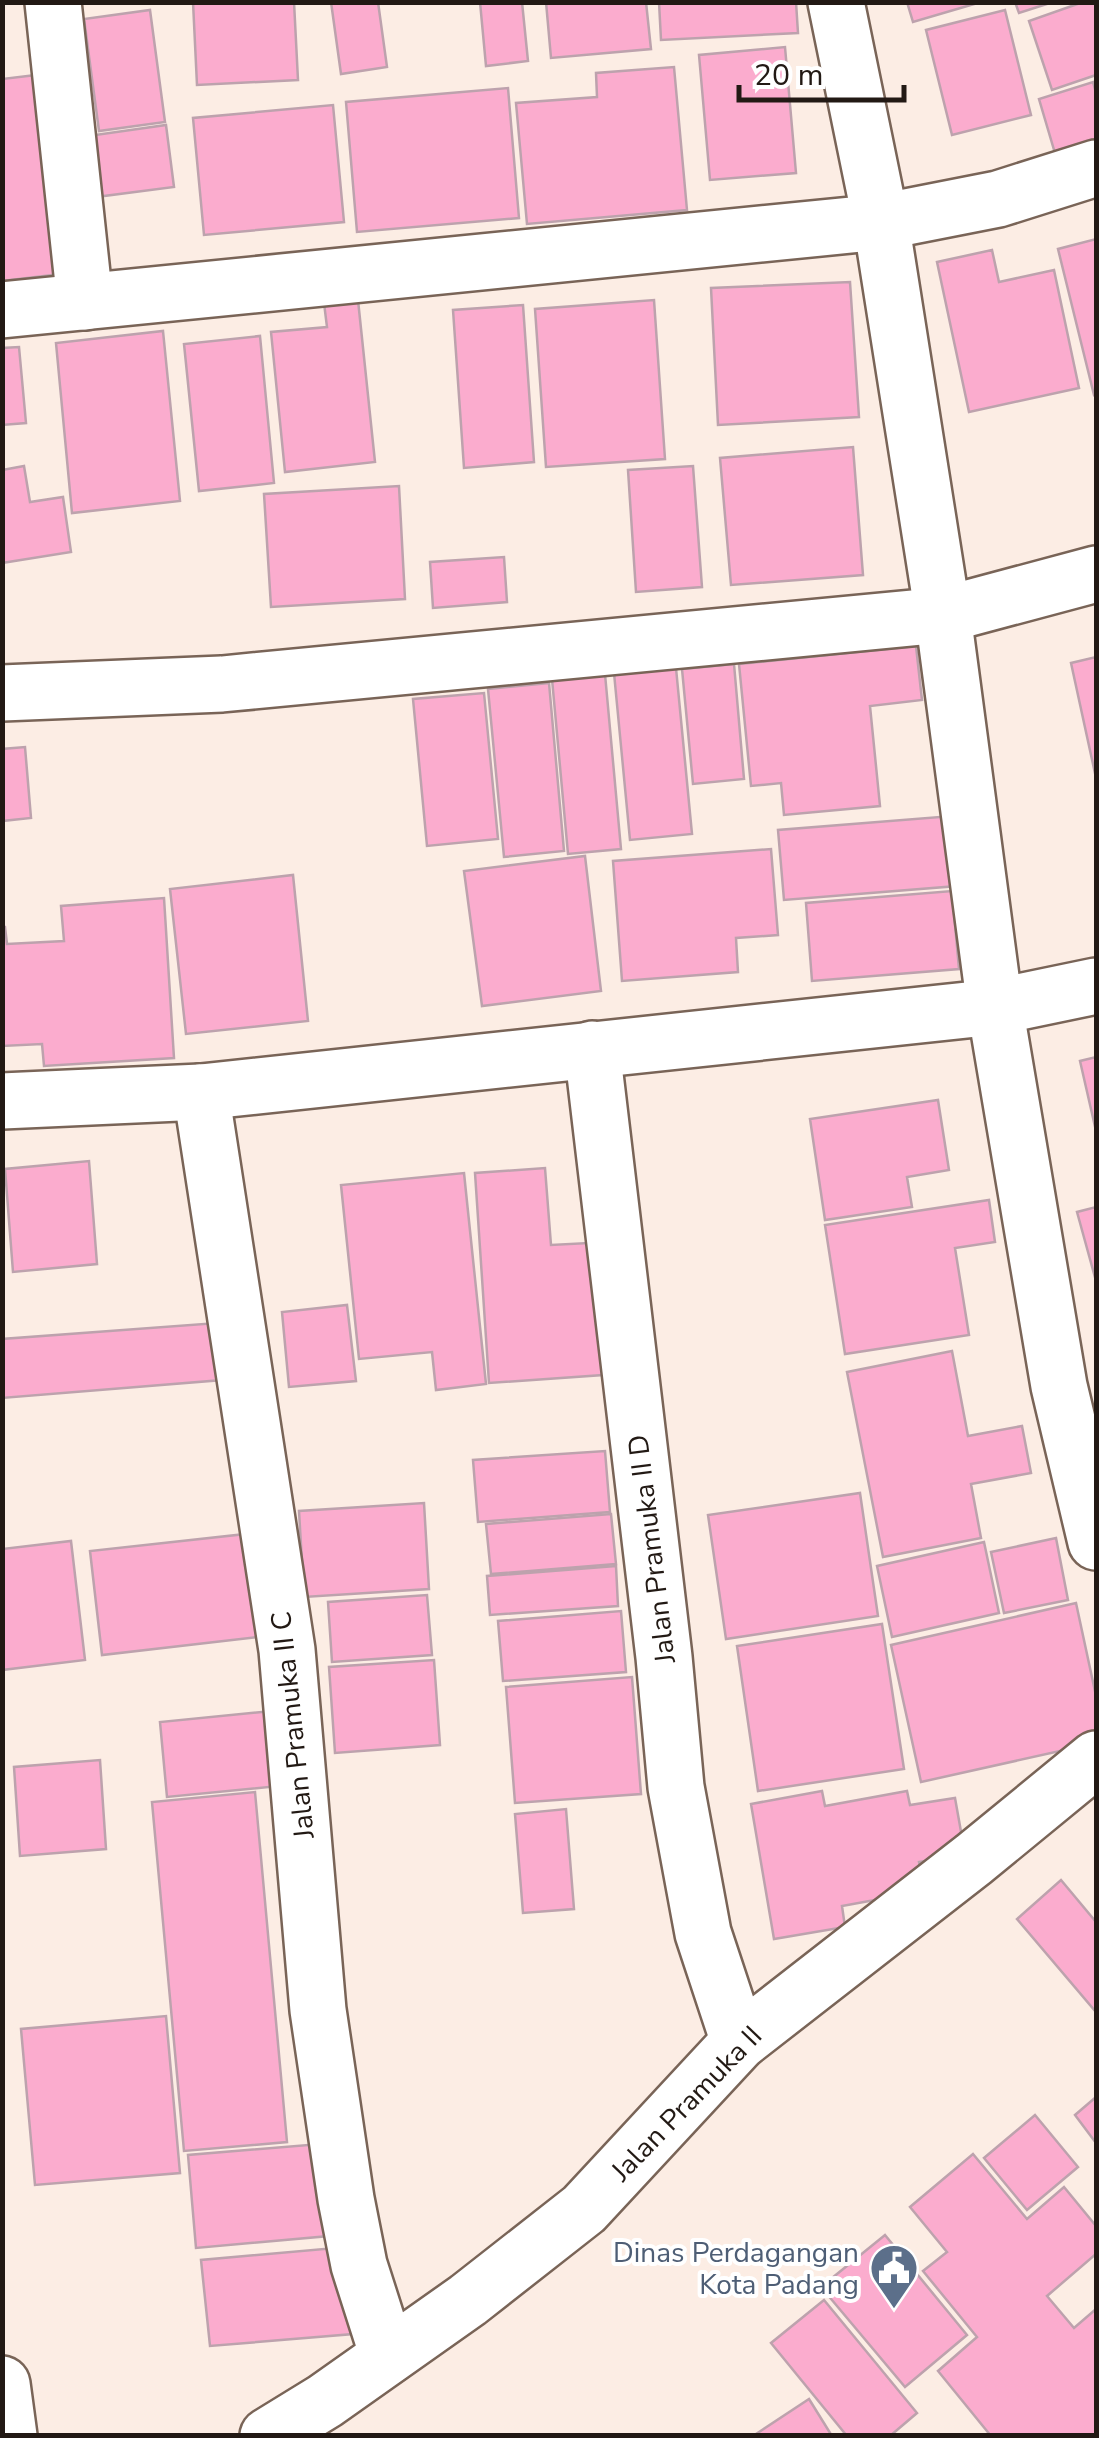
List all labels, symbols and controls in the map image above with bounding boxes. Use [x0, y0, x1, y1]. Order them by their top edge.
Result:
scale bar [739, 40, 904, 102]
text: 20 m [754, 55, 823, 96]
street label: Jalan Pramuka II D [619, 1432, 685, 1666]
street label: Jalan Pramuka II C [262, 1609, 324, 1841]
street label: Jalan Pramuka II [602, 2018, 771, 2190]
place label: Dinas Perdagangan Kota Padang [613, 2234, 859, 2304]
public building icon: Dinas Perdagangan Kota Padang [868, 2242, 920, 2310]

